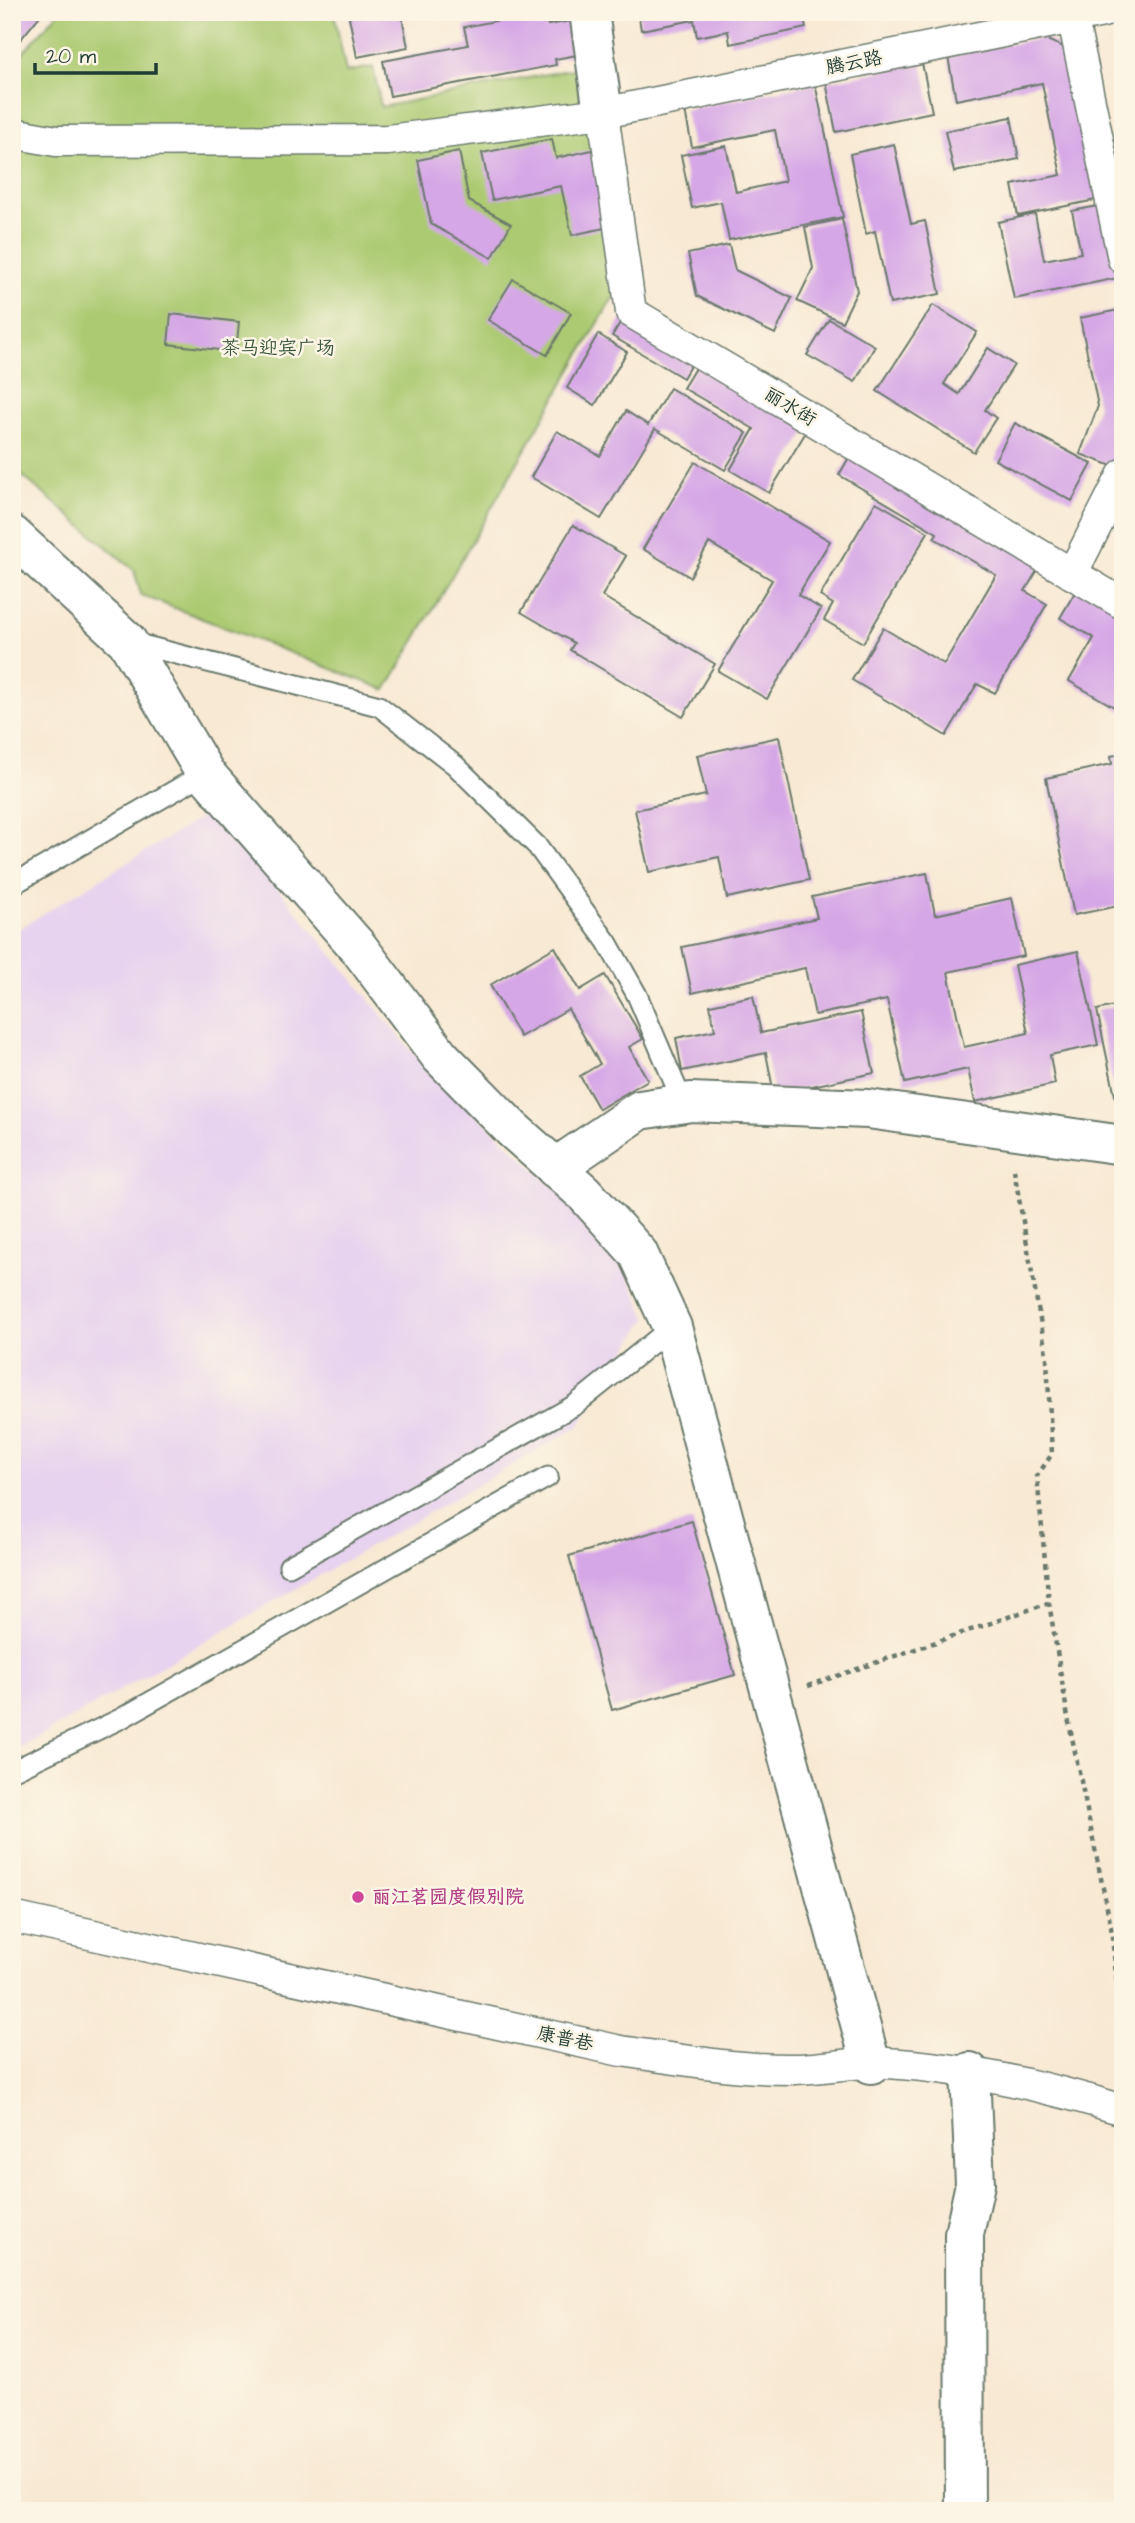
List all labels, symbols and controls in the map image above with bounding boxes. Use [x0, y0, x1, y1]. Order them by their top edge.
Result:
scale bar [35, 32, 156, 76]
text: 20 m [46, 42, 97, 71]
street label: 腾云路 [823, 44, 885, 82]
park label: 茶马迎宾广场 [221, 335, 335, 362]
street label: 丽水街 [759, 381, 821, 433]
place label: 丽江茗园度假别院 [372, 1884, 524, 1911]
marker: 丽江茗园度假别院 [350, 1889, 366, 1905]
street label: 康普巷 [534, 2020, 596, 2058]

